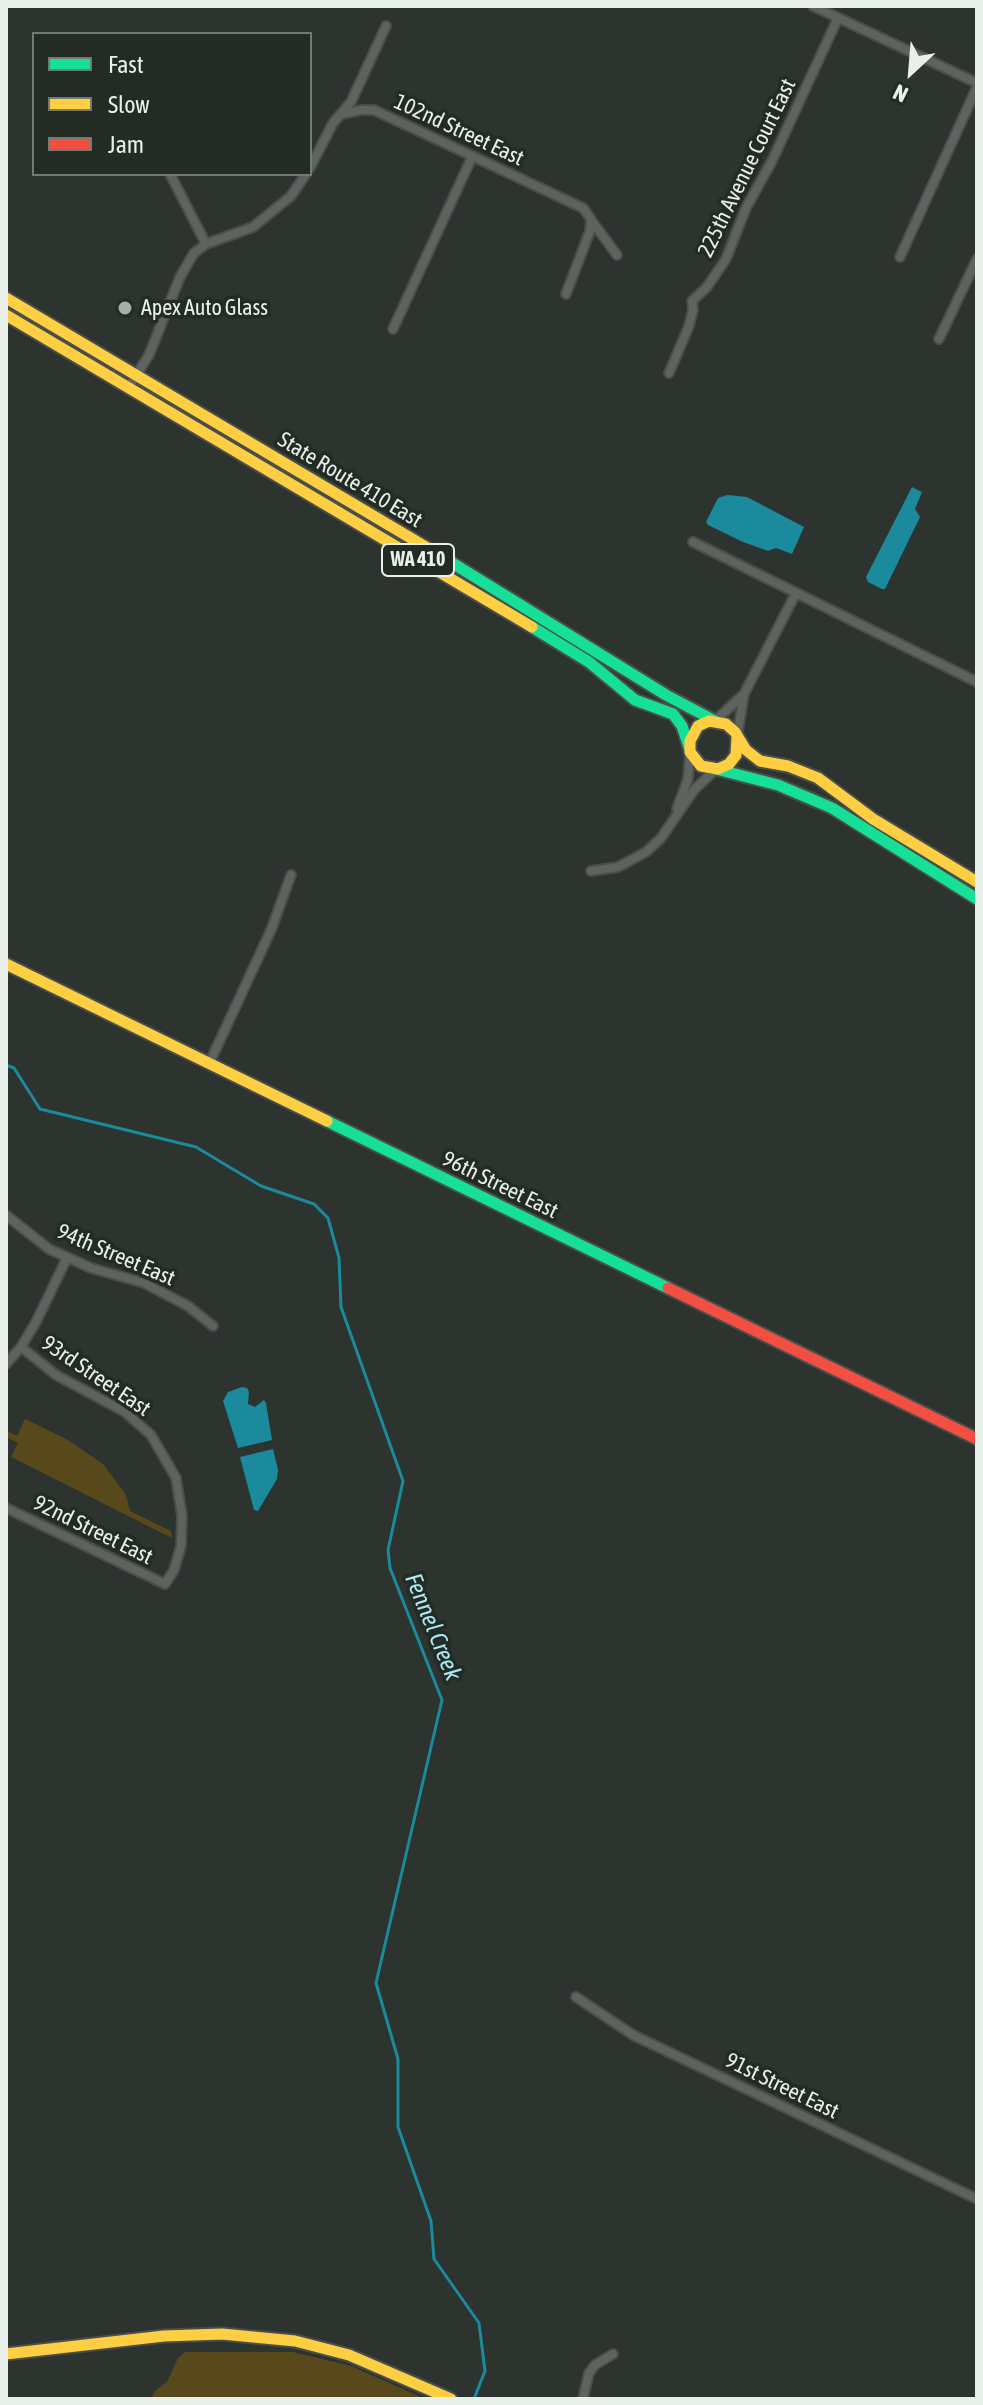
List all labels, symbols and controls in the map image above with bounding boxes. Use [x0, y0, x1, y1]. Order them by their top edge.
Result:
legend [32, 32, 312, 176]
north arrow [871, 32, 951, 112]
text: Fast [108, 51, 144, 78]
street label: 225th Avenue Court East [692, 75, 802, 261]
text: N [889, 79, 912, 108]
street label: 102nd Street East [390, 88, 528, 172]
text: Slow [108, 91, 150, 118]
text: Jam [108, 131, 144, 158]
place label: Apex Auto Glass [141, 295, 268, 321]
marker: Apex Auto Glass [116, 299, 134, 317]
street label: State Route 410 East [273, 427, 427, 533]
road number: WA 410 [382, 544, 454, 576]
street label: 96th Street East [438, 1146, 562, 1224]
street label: 94th Street East [53, 1218, 179, 1292]
street label: 93rd Street East [37, 1330, 155, 1422]
street label: 92nd Street East [29, 1490, 157, 1570]
water label: Fennel Creek [398, 1569, 468, 1685]
street label: 91st Street East [721, 2047, 843, 2125]

